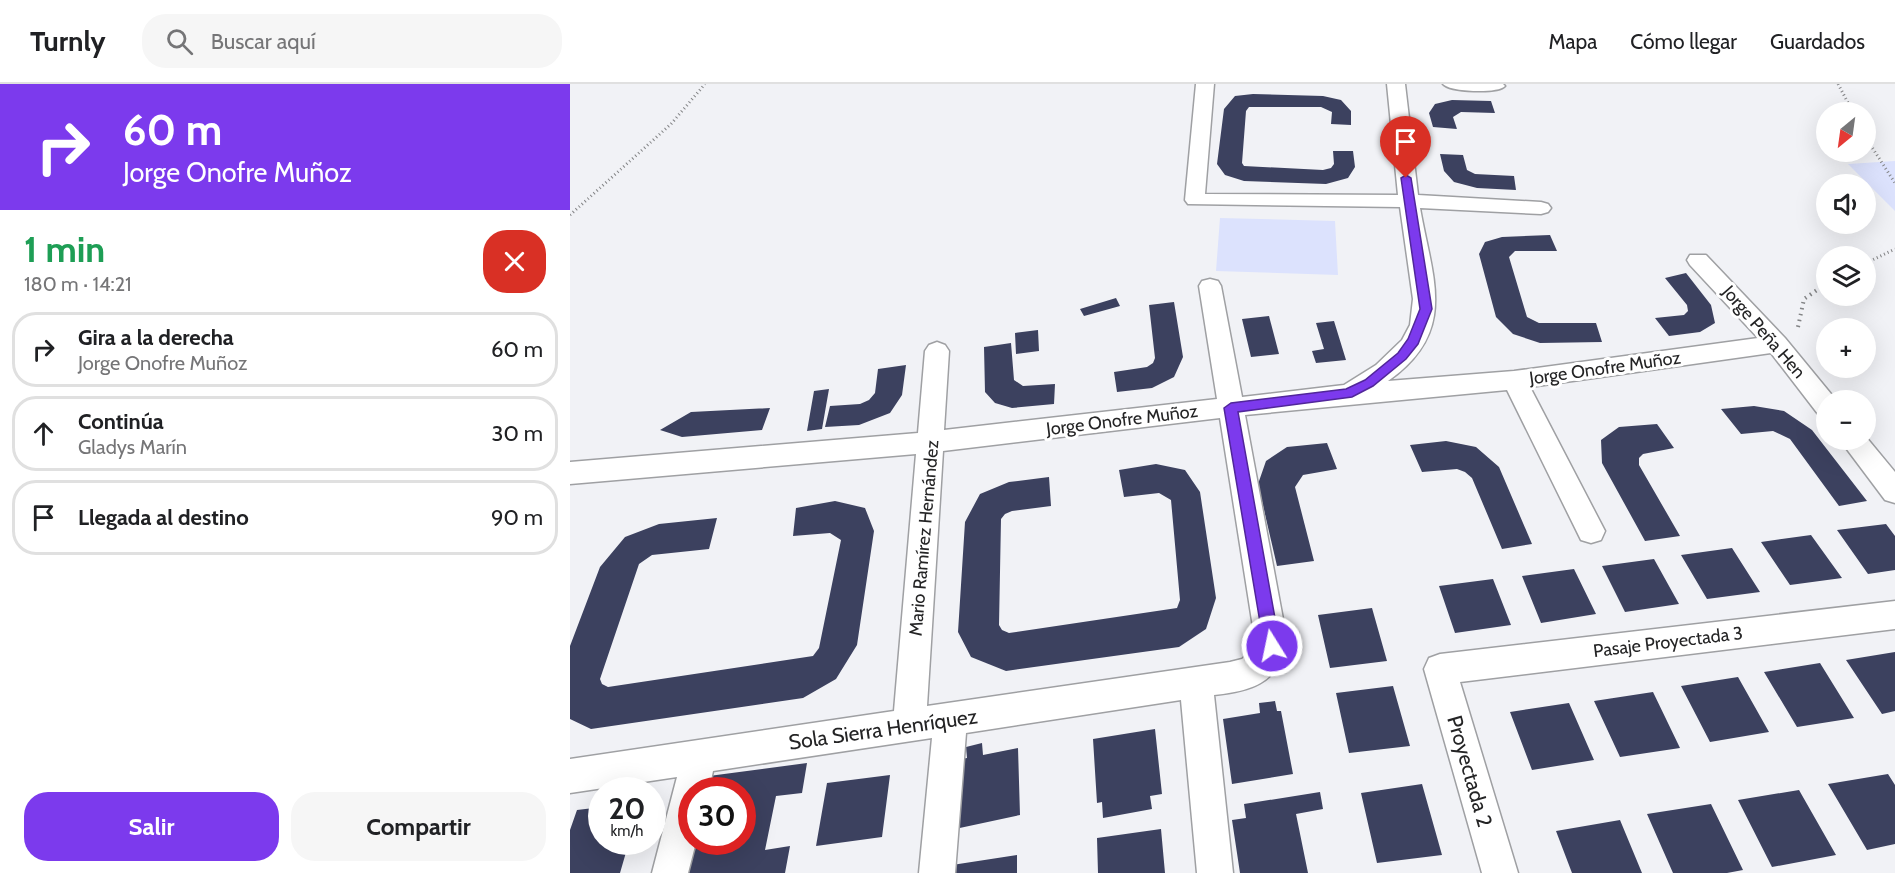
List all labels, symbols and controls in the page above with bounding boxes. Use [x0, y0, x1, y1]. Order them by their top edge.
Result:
search box [142, 14, 562, 68]
text: Turnly [30, 24, 106, 58]
icon: search [163, 25, 196, 58]
text: Buscar aquí [211, 28, 316, 55]
text: Mapa [1549, 29, 1597, 54]
text: Cómo llegar [1630, 29, 1737, 54]
text: Guardados [1770, 29, 1865, 54]
north arrow [1816, 102, 1876, 162]
map controls [1816, 102, 1876, 450]
text: 60 m [123, 104, 222, 156]
icon: right [24, 108, 102, 186]
pin [1380, 116, 1431, 178]
icon: arrive [1389, 125, 1422, 158]
text: Jorge Onofre Muñoz [123, 156, 352, 189]
button: sound [1816, 174, 1876, 234]
text: 1 min [24, 227, 105, 271]
button: close [483, 230, 546, 293]
button: layers [1816, 246, 1876, 306]
text: 180 m · 14:21 [24, 272, 132, 296]
street label: Jorge Peña Hen [1717, 280, 1810, 383]
button: + [1816, 318, 1876, 378]
text: Gira a la derecha [78, 324, 234, 351]
icon: right [27, 333, 60, 366]
text: 60 m [491, 336, 543, 363]
street label: Jorge Onofre Muñoz [1527, 346, 1683, 390]
text: Jorge Onofre Muñoz [78, 351, 247, 375]
button: − [1816, 390, 1876, 450]
street label: Jorge Onofre Muñoz [1044, 400, 1199, 440]
text: Continúa [78, 408, 164, 435]
icon: ahead [27, 417, 60, 450]
text: 30 m [491, 420, 543, 447]
text: Gladys Marín [78, 435, 187, 459]
street label: Mario Ramírez Hernández [904, 439, 944, 637]
icon: arrive [27, 501, 60, 534]
text: Llegada al destino [78, 504, 249, 531]
text: 90 m [491, 504, 543, 531]
position arrow [1240, 614, 1304, 678]
street label: Pasaje Proyectada 3 [1592, 622, 1744, 662]
street label: Sola Sierra Henríquez [787, 703, 979, 755]
street label: Proyectada 2 [1442, 712, 1498, 830]
speed limit sign: 30 [678, 777, 756, 855]
text: 20 [608, 790, 646, 827]
button: Salir [24, 792, 279, 861]
button: Compartir [291, 792, 546, 861]
text: km/h [611, 822, 643, 840]

